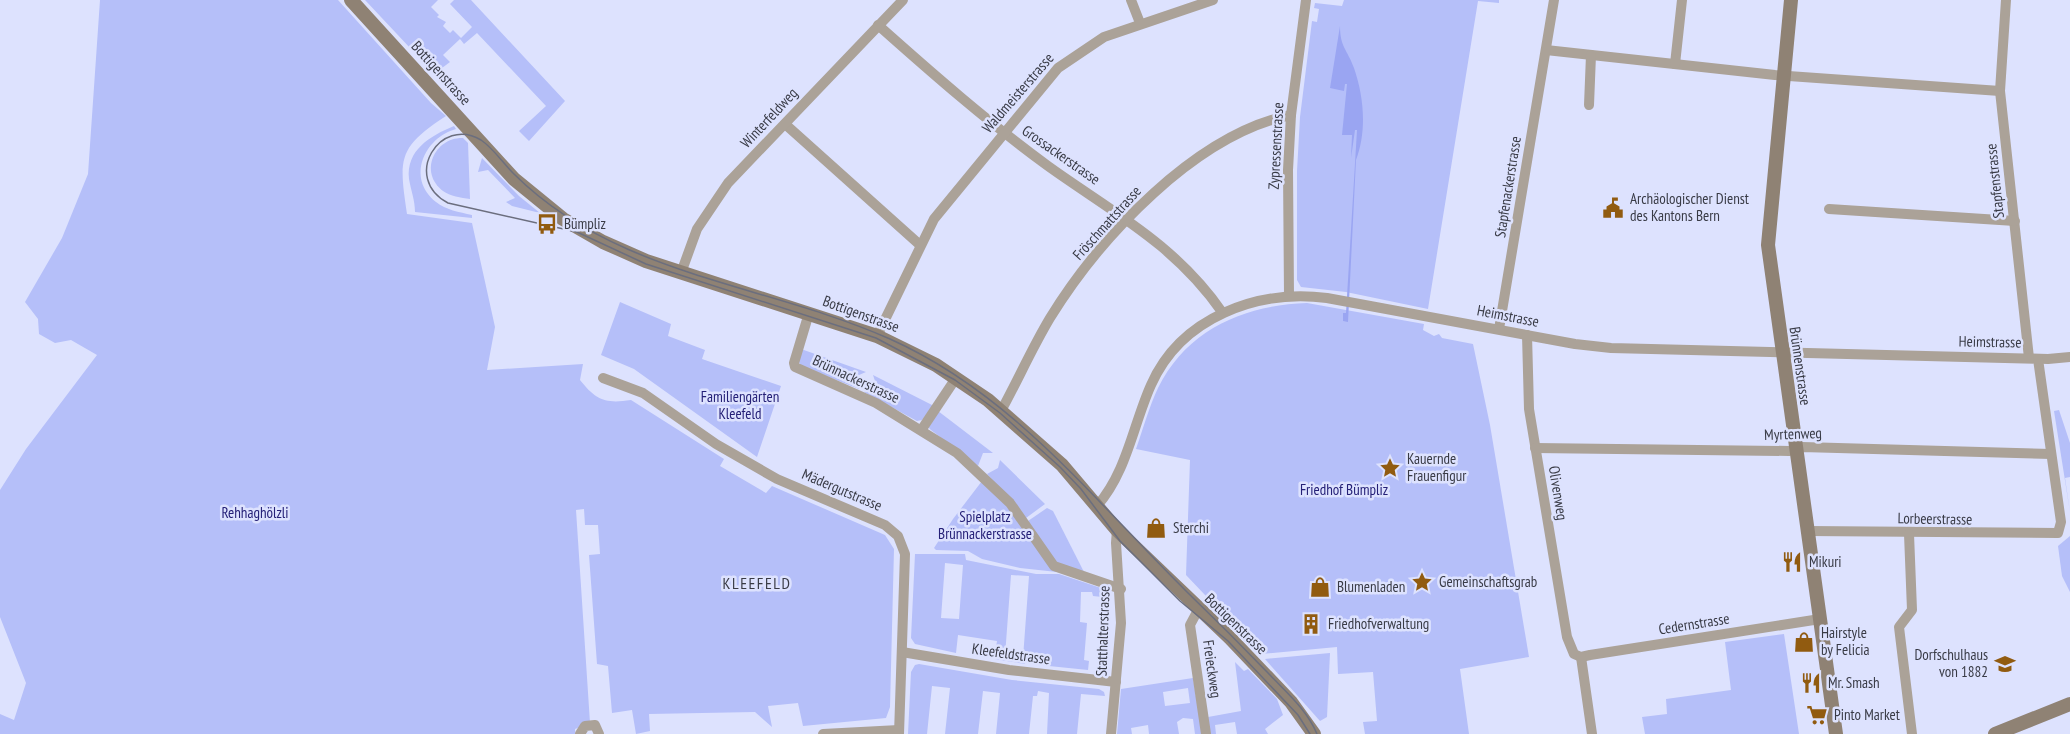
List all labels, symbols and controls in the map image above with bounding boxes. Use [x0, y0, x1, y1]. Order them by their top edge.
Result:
street label: Bottigenstrasse [408, 37, 475, 109]
street label: Waldmeisterstrasse [978, 49, 1058, 137]
street label: Winterfeldweg [736, 84, 801, 152]
street label: Zypressenstrasse [1264, 102, 1287, 190]
street label: Grossackerstrasse [1019, 121, 1104, 188]
street label: Stapfenackerstrasse [1490, 135, 1525, 239]
street label: Stapfenstrasse [1981, 143, 2008, 219]
street label: Fröschmattstrasse [1068, 182, 1145, 264]
place label: Archäologischer Dienst des Kantons Bern [1630, 189, 1749, 225]
public building icon: Archäologischer Dienst des Kantons Bern [1601, 196, 1625, 220]
bus stop icon: Bümpliz [535, 212, 559, 236]
place label: Bümpliz [564, 214, 606, 233]
street label: Bottigenstrasse [820, 291, 902, 336]
street label: Heimstrasse [1475, 300, 1541, 331]
street label: Brünnenstrasse [1786, 325, 1815, 407]
street label: Heimstrasse [1958, 331, 2022, 352]
street label: Brünnackerstrasse [810, 350, 903, 407]
park label: Familiengärten Kleefeld [701, 387, 779, 423]
street label: Myrtenweg [1764, 423, 1822, 444]
place label: Kauernde Frauenfigur [1407, 449, 1467, 485]
place icon: Kauernde Frauenfigur [1378, 456, 1402, 480]
street label: Mädergutstrasse [799, 464, 885, 515]
street label: Olivenweg [1545, 464, 1572, 521]
park label: Friedhof Bümpliz [1300, 480, 1388, 499]
park label: Rehhaghölzli [221, 503, 289, 522]
park label: Spielplatz Brünnackerstrasse [938, 507, 1032, 543]
street label: Lorbeerstrasse [1898, 508, 1973, 529]
shop icon: Sterchi [1144, 516, 1168, 540]
place label: Sterchi [1173, 518, 1209, 537]
restaurant icon: Mikuri [1780, 550, 1804, 574]
place label: Mikuri [1809, 552, 1842, 571]
place icon: Gemeinschaftsgrab [1410, 570, 1434, 594]
place label: Gemeinschaftsgrab [1439, 572, 1537, 591]
district label: KLEEFELD [723, 573, 791, 593]
shop icon: Blumenladen [1308, 575, 1332, 599]
place label: Blumenladen [1337, 577, 1405, 596]
street label: Statthalterstrasse [1091, 585, 1114, 677]
street label: Bottigenstrasse [1201, 589, 1272, 658]
street label: Cedernstrasse [1657, 609, 1731, 638]
building icon: Friedhofverwaltung [1299, 612, 1323, 636]
place label: Friedhofverwaltung [1328, 614, 1429, 633]
place label: Hairstyle by Felicia [1821, 623, 1869, 659]
shop icon: Hairstyle by Felicia [1792, 630, 1816, 654]
street label: Kleefeldstrasse [971, 639, 1051, 668]
street label: Freieckweg [1199, 639, 1226, 699]
place label: Dorfschulhaus von 1882 [1914, 645, 1988, 681]
school or university icon: Dorfschulhaus von 1882 [1993, 652, 2017, 676]
restaurant icon: Mr. Smash [1799, 671, 1823, 695]
place label: Mr. Smash [1828, 673, 1880, 692]
supermarket icon: Pinto Market [1805, 703, 1829, 727]
place label: Pinto Market [1834, 705, 1900, 724]

